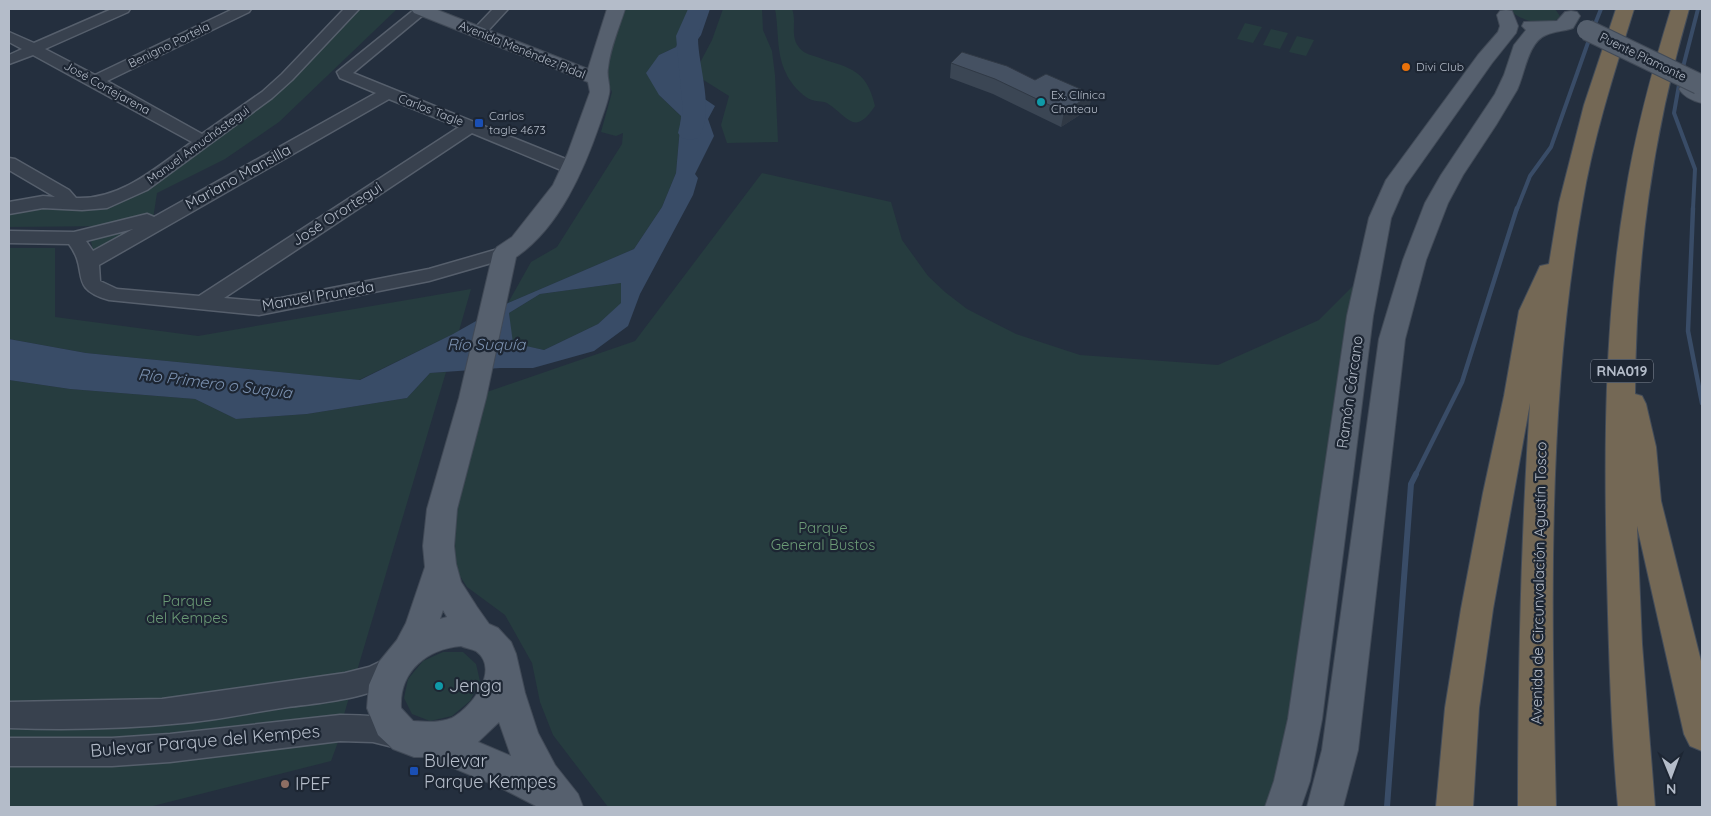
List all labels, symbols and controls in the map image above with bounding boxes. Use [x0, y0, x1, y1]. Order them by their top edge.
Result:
street label: Avenida Menéndez Pidal [457, 17, 588, 82]
street label: Benigno Portela [126, 18, 212, 71]
street label: Puente Piamonte [1597, 29, 1689, 84]
street label: José Cortejarena [62, 58, 153, 117]
place label: Divi Club [1416, 59, 1464, 74]
marker: Divi Club [1400, 61, 1412, 73]
place label: Ex. Clínica Chateau [1051, 87, 1105, 116]
street label: Carlos Tagle [396, 90, 466, 129]
marker: Ex. Clínica Chateau [1035, 96, 1047, 108]
street label: Manuel Amuchástegui [144, 102, 252, 187]
place label: Carlos tagle 4673 [489, 108, 546, 137]
marker: Carlos tagle 4673 [473, 117, 485, 129]
street label: Mariano Mansilla [182, 140, 294, 213]
street label: José Orortegui [288, 177, 385, 250]
street label: Manuel Pruneda [260, 276, 375, 315]
water label: Río Suquía [447, 334, 526, 354]
street label: Ramón Cárcano [1332, 334, 1367, 450]
road number: RNA019 [1591, 360, 1653, 382]
water label: Río Primero o Suquía [137, 364, 294, 403]
street label: Avenida de Circunvalación Agustín Tosco [1527, 441, 1550, 725]
park label: Parque General Bustos [771, 518, 875, 554]
park label: Parque del Kempes [146, 591, 228, 627]
place label: Jenga [449, 674, 502, 697]
marker: Jenga [433, 680, 445, 692]
street label: Bulevar Parque del Kempes [89, 719, 321, 762]
place label: Bulevar Parque Kempes [424, 749, 556, 793]
north arrow [1646, 751, 1696, 801]
marker: Bulevar Parque Kempes [408, 765, 420, 777]
place label: IPEF [295, 772, 331, 795]
marker: IPEF [279, 778, 291, 790]
text: N [1666, 780, 1677, 798]

